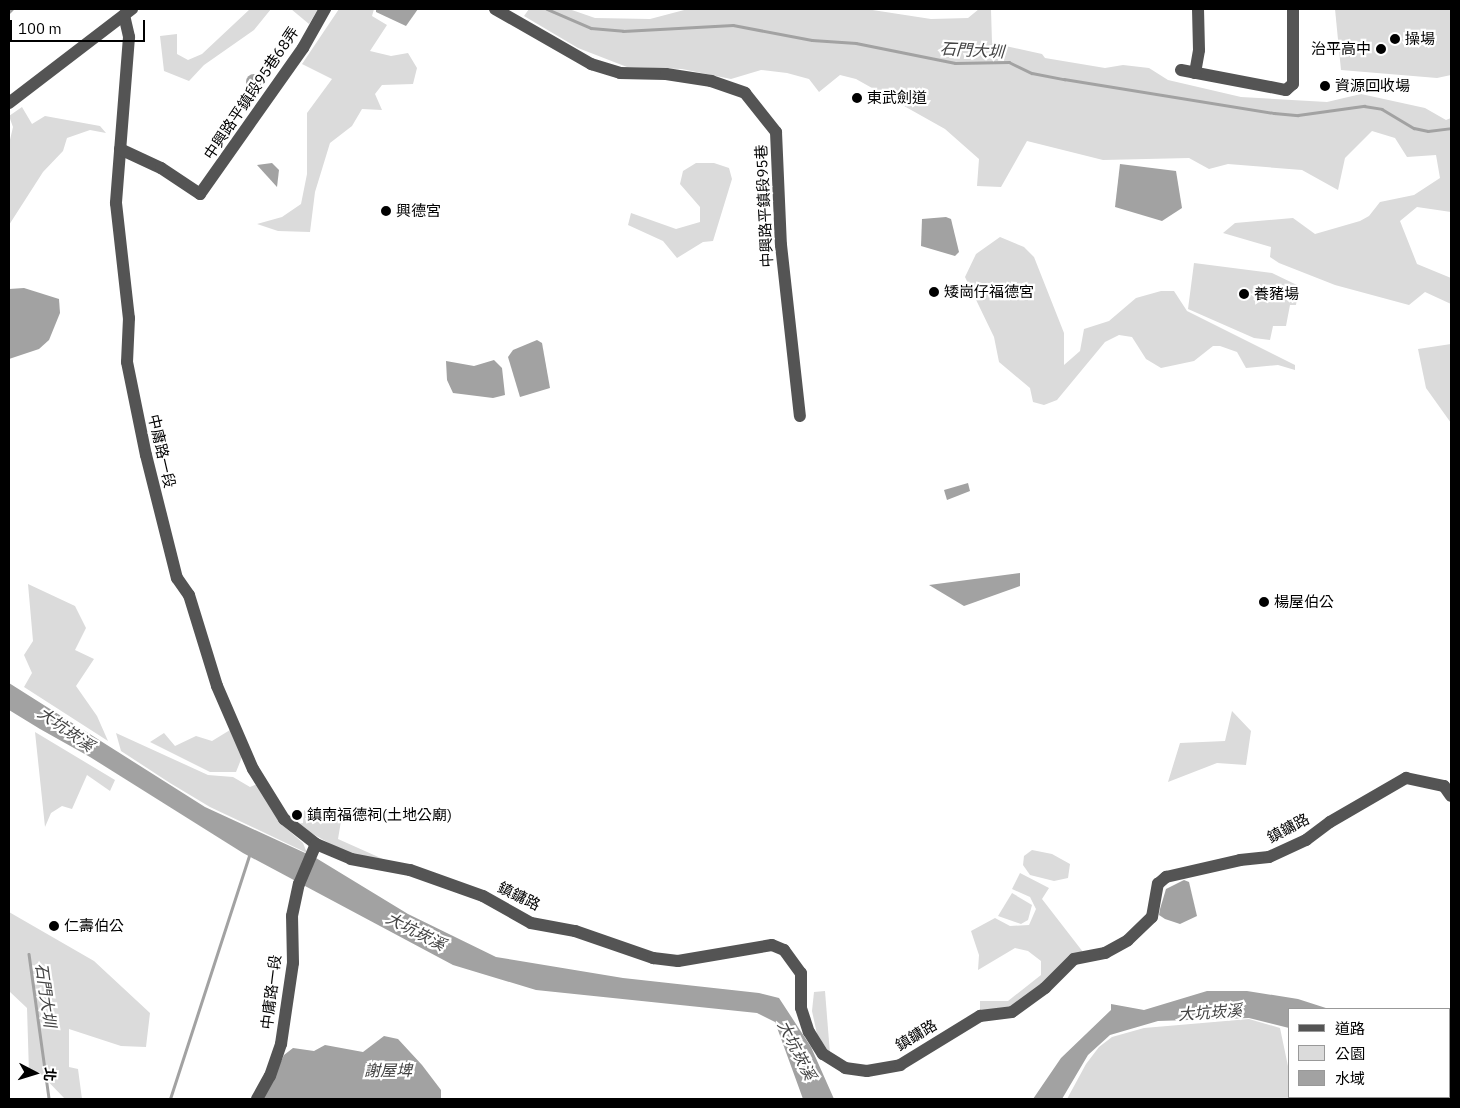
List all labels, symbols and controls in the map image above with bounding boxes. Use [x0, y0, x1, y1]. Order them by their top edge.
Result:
scale bar [12, 10, 148, 42]
text: 100 m [18, 19, 62, 38]
street label: 中興路平鎮段95巷68弄 [200, 23, 302, 163]
place label: 操場 [1405, 30, 1435, 48]
marker: 操場 [1389, 33, 1401, 45]
water label: 石門大圳 [940, 39, 1004, 61]
place label: 治平高中 [1311, 40, 1371, 58]
marker: 治平高中 [1375, 43, 1387, 55]
place label: 資源回收場 [1335, 77, 1410, 95]
marker: 資源回收場 [1319, 80, 1331, 92]
place label: 東武劍道 [867, 89, 927, 107]
marker: 東武劍道 [851, 92, 863, 104]
street label: 中興路平鎮段95巷 [752, 144, 776, 268]
place label: 興德宮 [396, 202, 441, 220]
marker: 興德宮 [380, 205, 392, 217]
place label: 矮崗仔福德宮 [944, 283, 1034, 301]
place label: 養豬場 [1254, 285, 1299, 303]
marker: 矮崗仔福德宮 [928, 286, 940, 298]
marker: 養豬場 [1238, 288, 1250, 300]
street label: 中庸路一段 [145, 412, 179, 490]
place label: 楊屋伯公 [1274, 593, 1334, 611]
marker: 楊屋伯公 [1258, 596, 1270, 608]
water label: 大坑崁溪 [34, 703, 98, 755]
place label: 鎮南福德祠(土地公廟) [307, 806, 452, 824]
marker: 鎮南福德祠(土地公廟) [291, 809, 303, 821]
street label: 鎮鏞路 [1264, 809, 1312, 847]
street label: 鎮鏞路 [495, 878, 543, 914]
water label: 大坑崁溪 [383, 908, 449, 954]
place label: 仁壽伯公 [64, 917, 124, 935]
marker: 仁壽伯公 [48, 920, 60, 932]
street label: 中庸路一段 [257, 954, 285, 1030]
water label: 石門大圳 [32, 962, 60, 1028]
water label: 大坑崁溪 [1177, 1000, 1243, 1024]
legend [1288, 1008, 1450, 1098]
street label: 鎮鏞路 [892, 1016, 940, 1054]
water label: 大坑崁溪 [774, 1017, 820, 1083]
text: 道路 [1335, 1019, 1365, 1038]
text: 公園 [1335, 1044, 1365, 1063]
north arrow [10, 1048, 60, 1098]
water label: 謝屋埤 [364, 1060, 412, 1080]
text: 北 [40, 1067, 60, 1082]
text: 水域 [1335, 1069, 1365, 1088]

